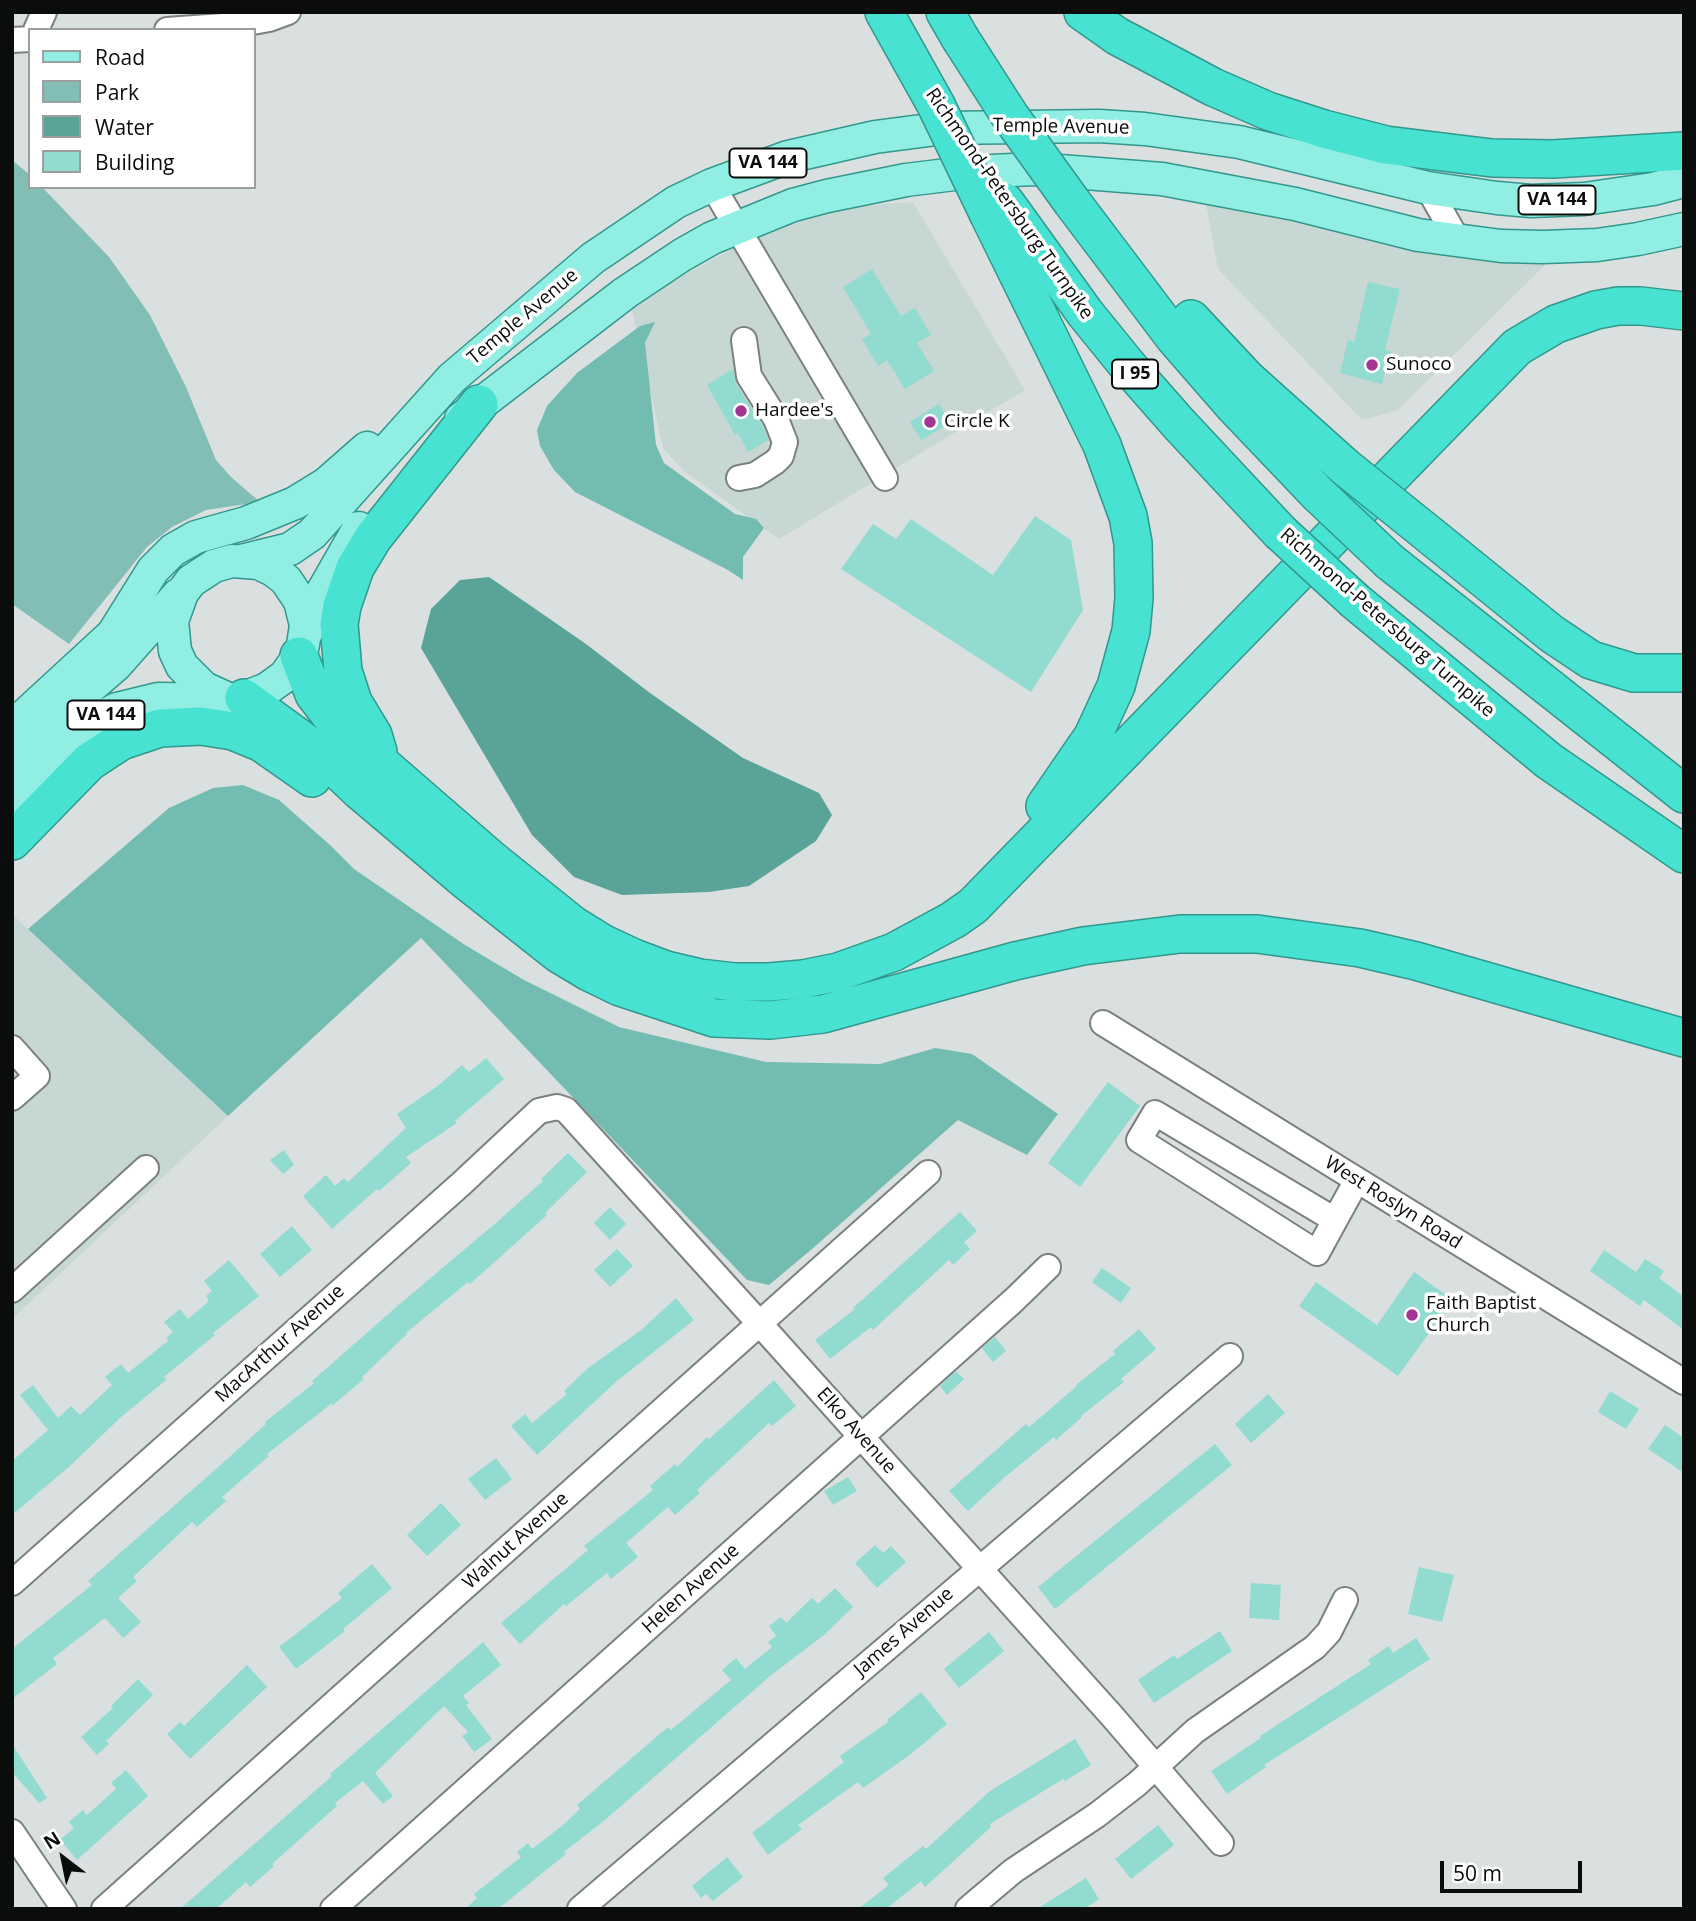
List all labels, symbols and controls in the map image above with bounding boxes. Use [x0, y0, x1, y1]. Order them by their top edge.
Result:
legend [28, 28, 256, 189]
text: Road [95, 43, 145, 71]
text: Park [95, 78, 139, 106]
street label: Richmond-Petersburg Turnpike [920, 84, 1098, 324]
text: Water [95, 113, 154, 141]
street label: Temple Avenue [992, 114, 1130, 140]
text: Building [95, 148, 174, 176]
road number: VA 144 [730, 148, 806, 178]
road number: VA 144 [1518, 186, 1596, 215]
street label: Temple Avenue [463, 264, 583, 370]
place label: Sunoco [1386, 354, 1452, 376]
marker: Sunoco [1364, 357, 1380, 373]
road number: I 95 [1112, 360, 1158, 388]
place label: Hardee's [755, 400, 834, 422]
marker: Hardee's [733, 403, 749, 419]
place label: Circle K [944, 411, 1010, 433]
marker: Circle K [922, 414, 938, 430]
street label: Richmond-Petersburg Turnpike [1275, 524, 1499, 722]
road number: VA 144 [68, 700, 144, 730]
street label: West Roslyn Road [1320, 1152, 1466, 1254]
street label: MacArthur Avenue [211, 1280, 349, 1408]
place label: Faith Baptist Church [1426, 1293, 1536, 1337]
marker: Faith Baptist Church [1404, 1307, 1420, 1323]
street label: Elko Avenue [811, 1383, 901, 1479]
street label: Walnut Avenue [459, 1488, 573, 1594]
street label: Helen Avenue [638, 1539, 744, 1639]
street label: James Avenue [850, 1583, 958, 1681]
north arrow [28, 1823, 98, 1893]
text: N [38, 1825, 65, 1855]
scale bar [1444, 1848, 1586, 1892]
text: 50 m [1453, 1859, 1502, 1887]

